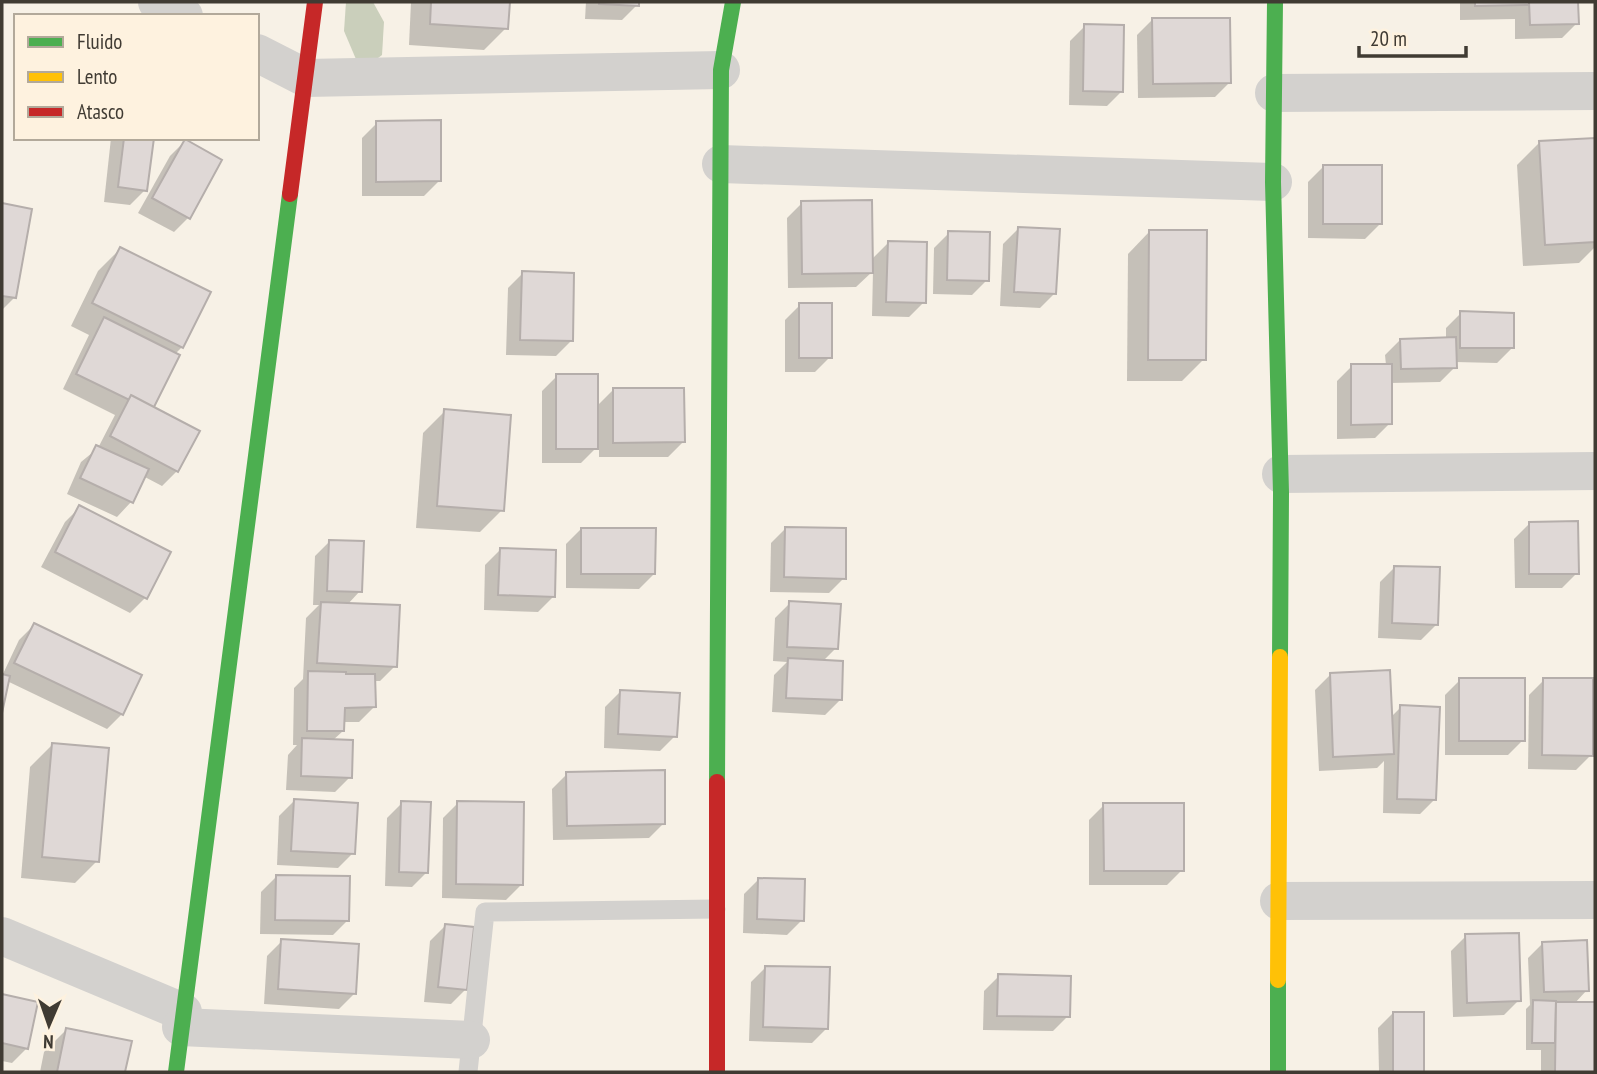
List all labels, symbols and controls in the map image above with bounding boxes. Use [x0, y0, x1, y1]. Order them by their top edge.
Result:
legend [14, 14, 259, 140]
scale bar [1359, 14, 1466, 58]
text: 20 m [1370, 25, 1407, 52]
text: Fluido [77, 28, 122, 55]
text: Lento [77, 63, 117, 90]
text: Atasco [77, 98, 124, 125]
north arrow [14, 990, 84, 1060]
text: N [43, 1030, 54, 1054]

